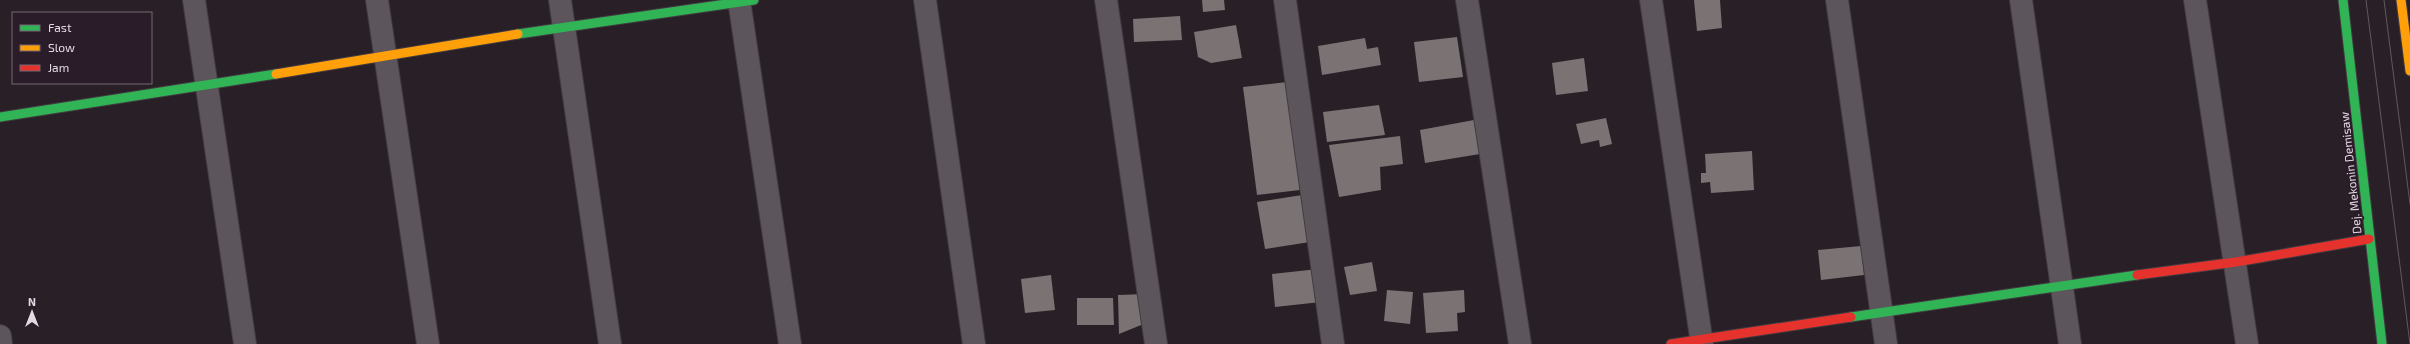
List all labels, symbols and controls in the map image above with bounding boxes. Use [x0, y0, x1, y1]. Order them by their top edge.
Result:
legend [12, 12, 152, 84]
text: Fast [48, 20, 72, 34]
text: Slow [48, 40, 75, 54]
text: Jam [48, 60, 69, 74]
street label: Dej. Mekonin Demisaw [2337, 111, 2364, 235]
north arrow [12, 292, 52, 332]
text: N [28, 295, 36, 308]

